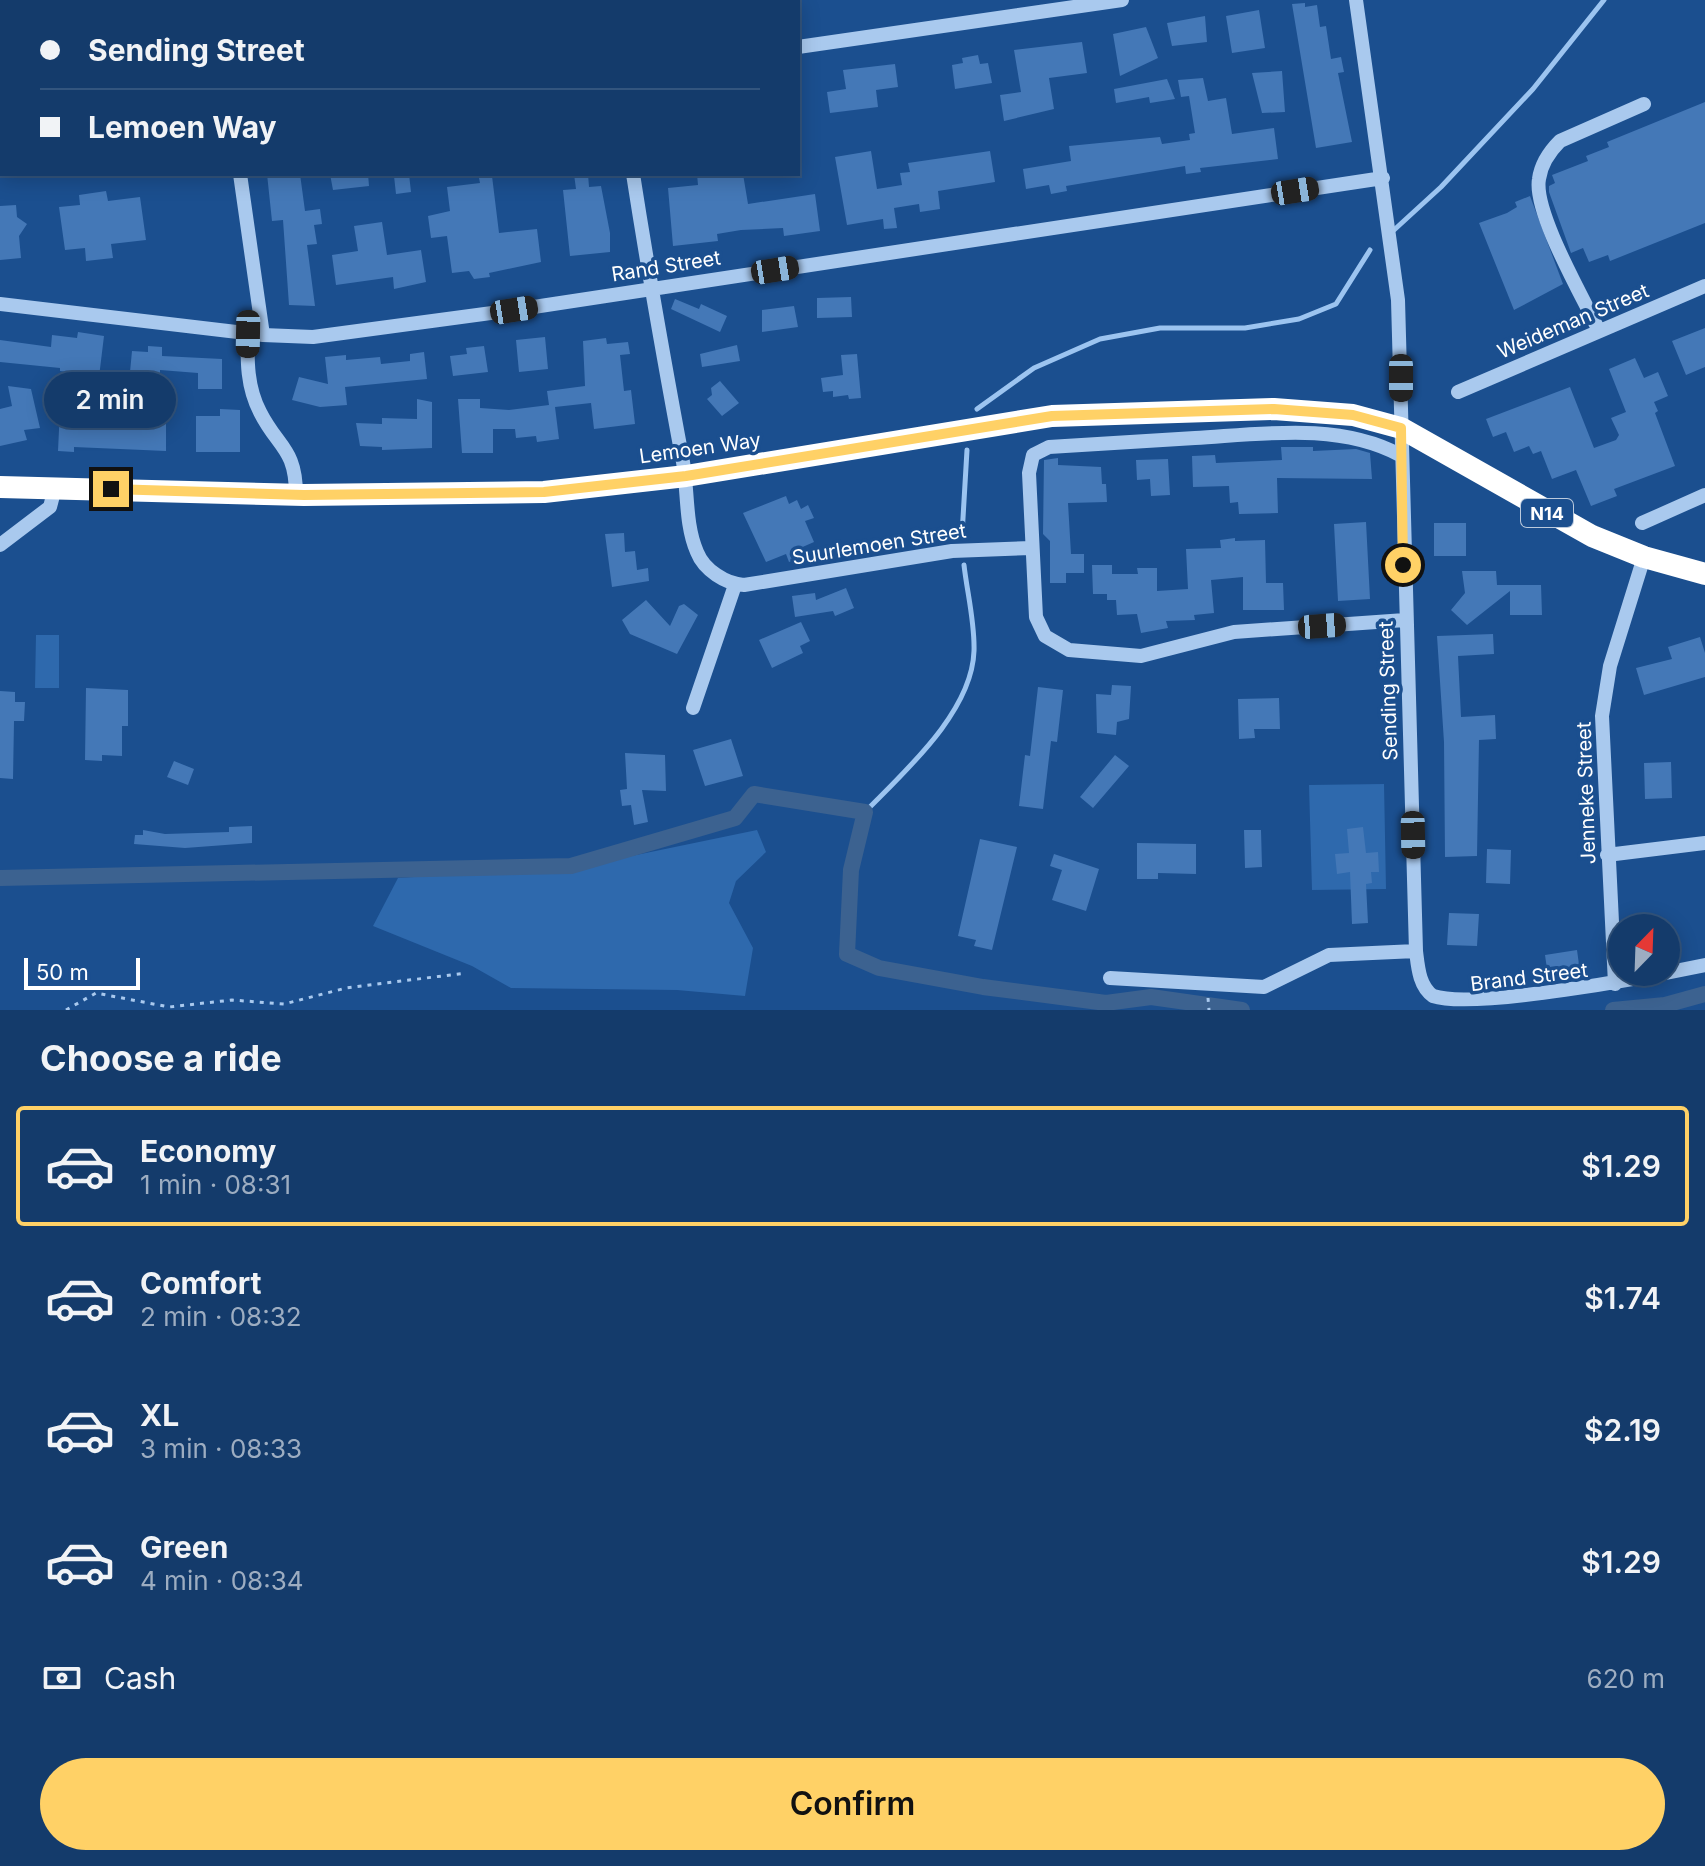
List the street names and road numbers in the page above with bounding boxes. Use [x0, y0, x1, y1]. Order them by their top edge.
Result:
street label: Rand Street [610, 245, 723, 286]
street label: Weideman Street [1494, 278, 1653, 364]
street label: Lemoen Way [638, 428, 762, 468]
road number: N14 [1521, 499, 1573, 527]
street label: Suurlemoen Street [790, 518, 968, 570]
street label: Sending Street [1374, 620, 1402, 761]
street label: Jenneke Street [1572, 721, 1600, 865]
street label: Brand Street [1469, 958, 1589, 996]

